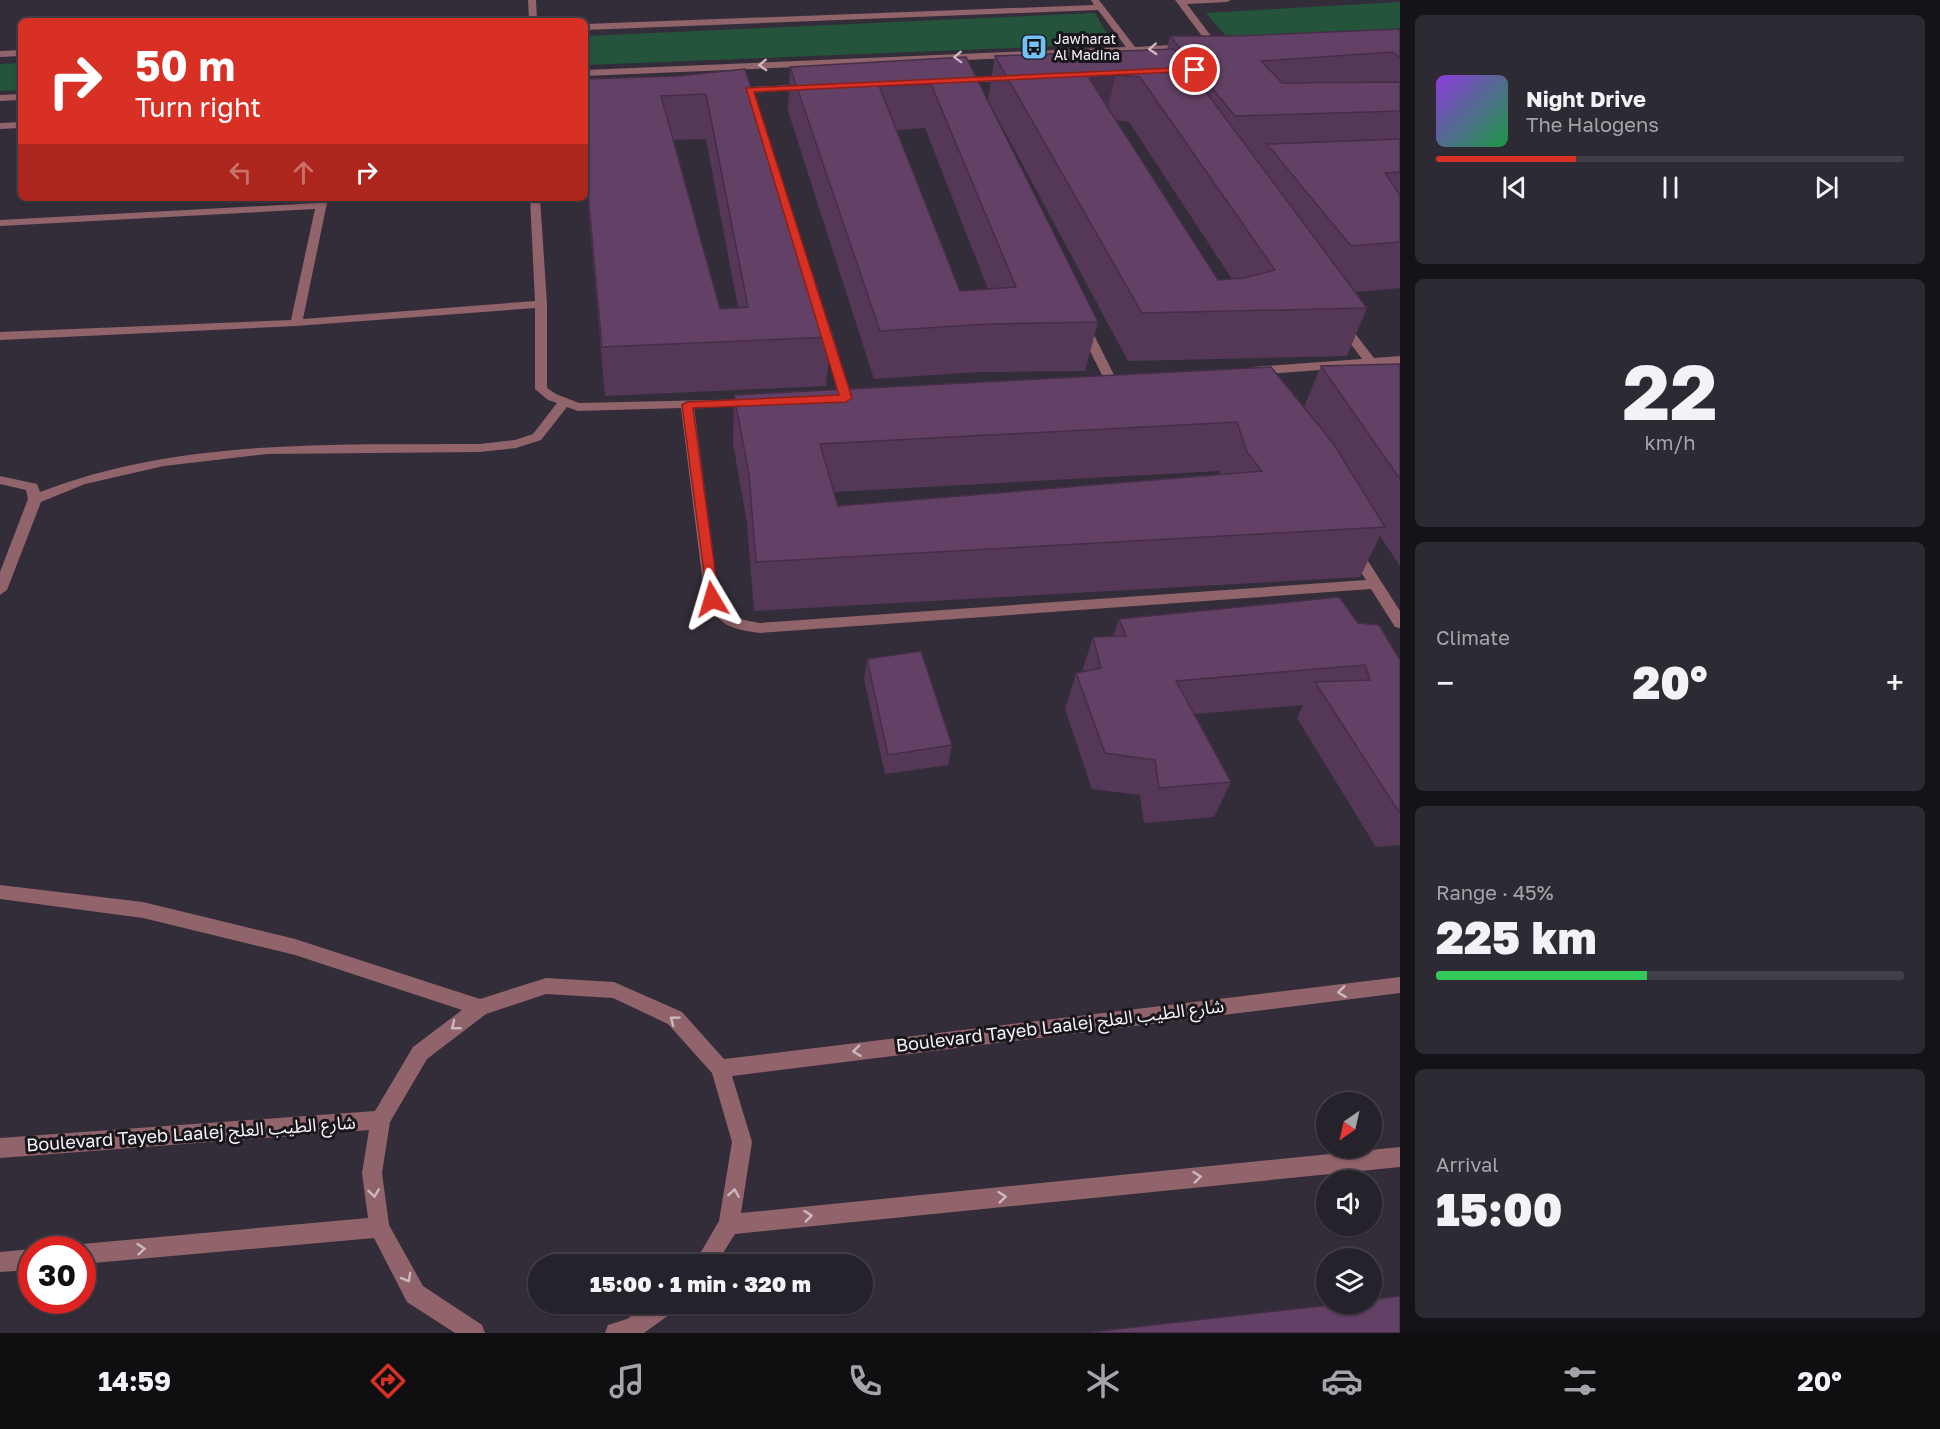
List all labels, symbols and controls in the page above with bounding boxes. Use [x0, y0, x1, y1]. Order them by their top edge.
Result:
place label: Jawharat Al Madina [1054, 30, 1120, 63]
bus stop icon: Jawharat Al Madina [1019, 32, 1049, 62]
text: 50 m [135, 40, 235, 90]
icon: right [36, 42, 114, 120]
one-way arrow [1148, 42, 1157, 55]
pin [1169, 44, 1220, 95]
one-way arrow [953, 51, 962, 64]
icon: arrive [1178, 53, 1211, 86]
one-way arrow [759, 59, 768, 72]
text: Night Drive [1526, 85, 1646, 112]
text: Turn right [135, 91, 261, 123]
text: The Halogens [1526, 112, 1659, 136]
icon: left [224, 156, 257, 189]
icon: ahead [287, 156, 320, 189]
icon: right [350, 156, 383, 189]
icon: previous [1498, 171, 1531, 204]
icon: pause [1654, 171, 1687, 204]
icon: next [1810, 171, 1843, 204]
text: 22 [1622, 344, 1718, 437]
text: km/h [1645, 430, 1695, 454]
position arrow [680, 567, 744, 631]
text: Climate [1436, 625, 1510, 649]
text: 20° [1632, 655, 1708, 709]
text: − [1436, 663, 1454, 702]
text: + [1886, 663, 1904, 702]
text: Range · 45% [1436, 880, 1554, 904]
text: 225 km [1436, 910, 1597, 964]
one-way arrow [1337, 985, 1347, 998]
street label: Boulevard Tayeb Laalej شارع الطيب العلج [895, 994, 1226, 1060]
one-way arrow [670, 1017, 681, 1028]
one-way arrow [451, 1019, 462, 1030]
one-way arrow [852, 1044, 861, 1057]
north arrow [1316, 1092, 1382, 1158]
map controls [1316, 1092, 1382, 1314]
street label: Boulevard Tayeb Laalej شارع الطيب العلج [25, 1111, 357, 1159]
text: Arrival [1436, 1152, 1499, 1176]
button: sound [1316, 1170, 1382, 1236]
one-way arrow [1192, 1171, 1201, 1184]
text: 15:00 [1436, 1182, 1562, 1236]
one-way arrow [368, 1188, 380, 1197]
one-way arrow [728, 1188, 740, 1197]
one-way arrow [998, 1191, 1007, 1203]
one-way arrow [804, 1210, 813, 1223]
speed limit sign: 30 [18, 1236, 96, 1314]
one-way arrow [136, 1243, 145, 1256]
button: layers [1316, 1248, 1382, 1314]
text: 15:00 · 1 min · 320 m [590, 1270, 811, 1297]
one-way arrow [400, 1272, 411, 1282]
icon: directions [367, 1360, 409, 1402]
icon: music [606, 1360, 648, 1402]
icon: phone [844, 1360, 886, 1402]
icon: climate [1082, 1360, 1124, 1402]
icon: car [1321, 1360, 1363, 1402]
icon: filters [1559, 1360, 1601, 1402]
text: 14:59 [98, 1365, 171, 1397]
text: 20° [1797, 1365, 1842, 1397]

